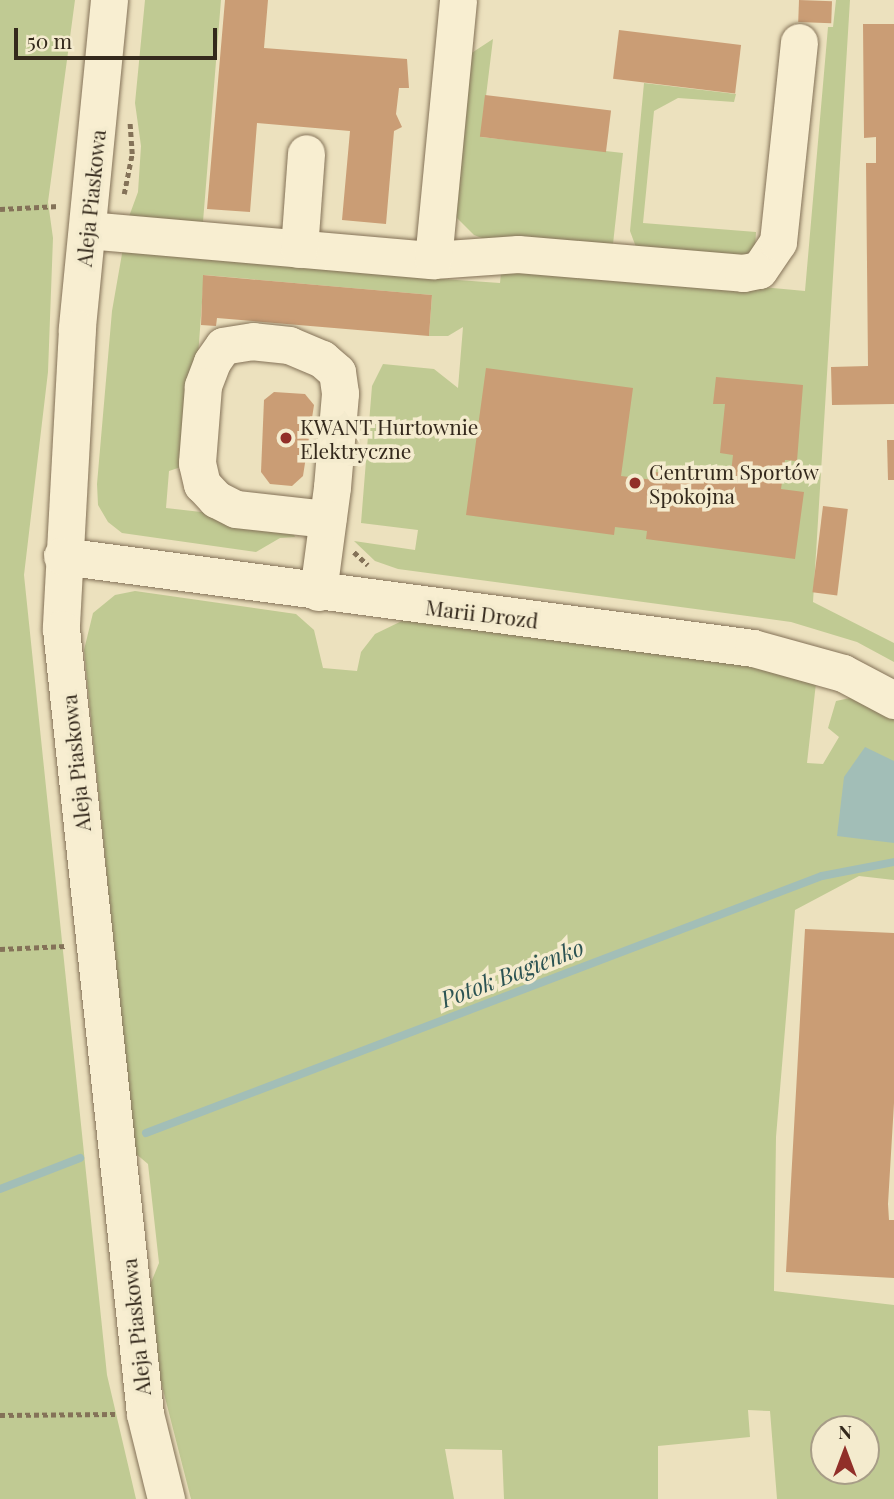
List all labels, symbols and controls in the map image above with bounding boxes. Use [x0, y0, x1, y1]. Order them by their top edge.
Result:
scale bar [18, 14, 220, 58]
text: 50 m [27, 26, 72, 54]
street label: Aleja Piaskowa [70, 128, 110, 268]
place label: KWANT Hurtownie Elektryczne [300, 413, 479, 463]
marker: KWANT Hurtownie Elektryczne [278, 430, 294, 446]
place label: Centrum Sportów Spokojna [649, 458, 819, 508]
marker: Centrum Sportów Spokojna [627, 475, 643, 491]
street label: Marii Drozd [424, 594, 540, 632]
street label: Aleja Piaskowa [55, 693, 95, 833]
water label: Potok Bagienko [436, 933, 588, 1013]
street label: Aleja Piaskowa [115, 1257, 155, 1397]
north arrow [810, 1415, 880, 1485]
text: N [838, 1418, 852, 1444]

